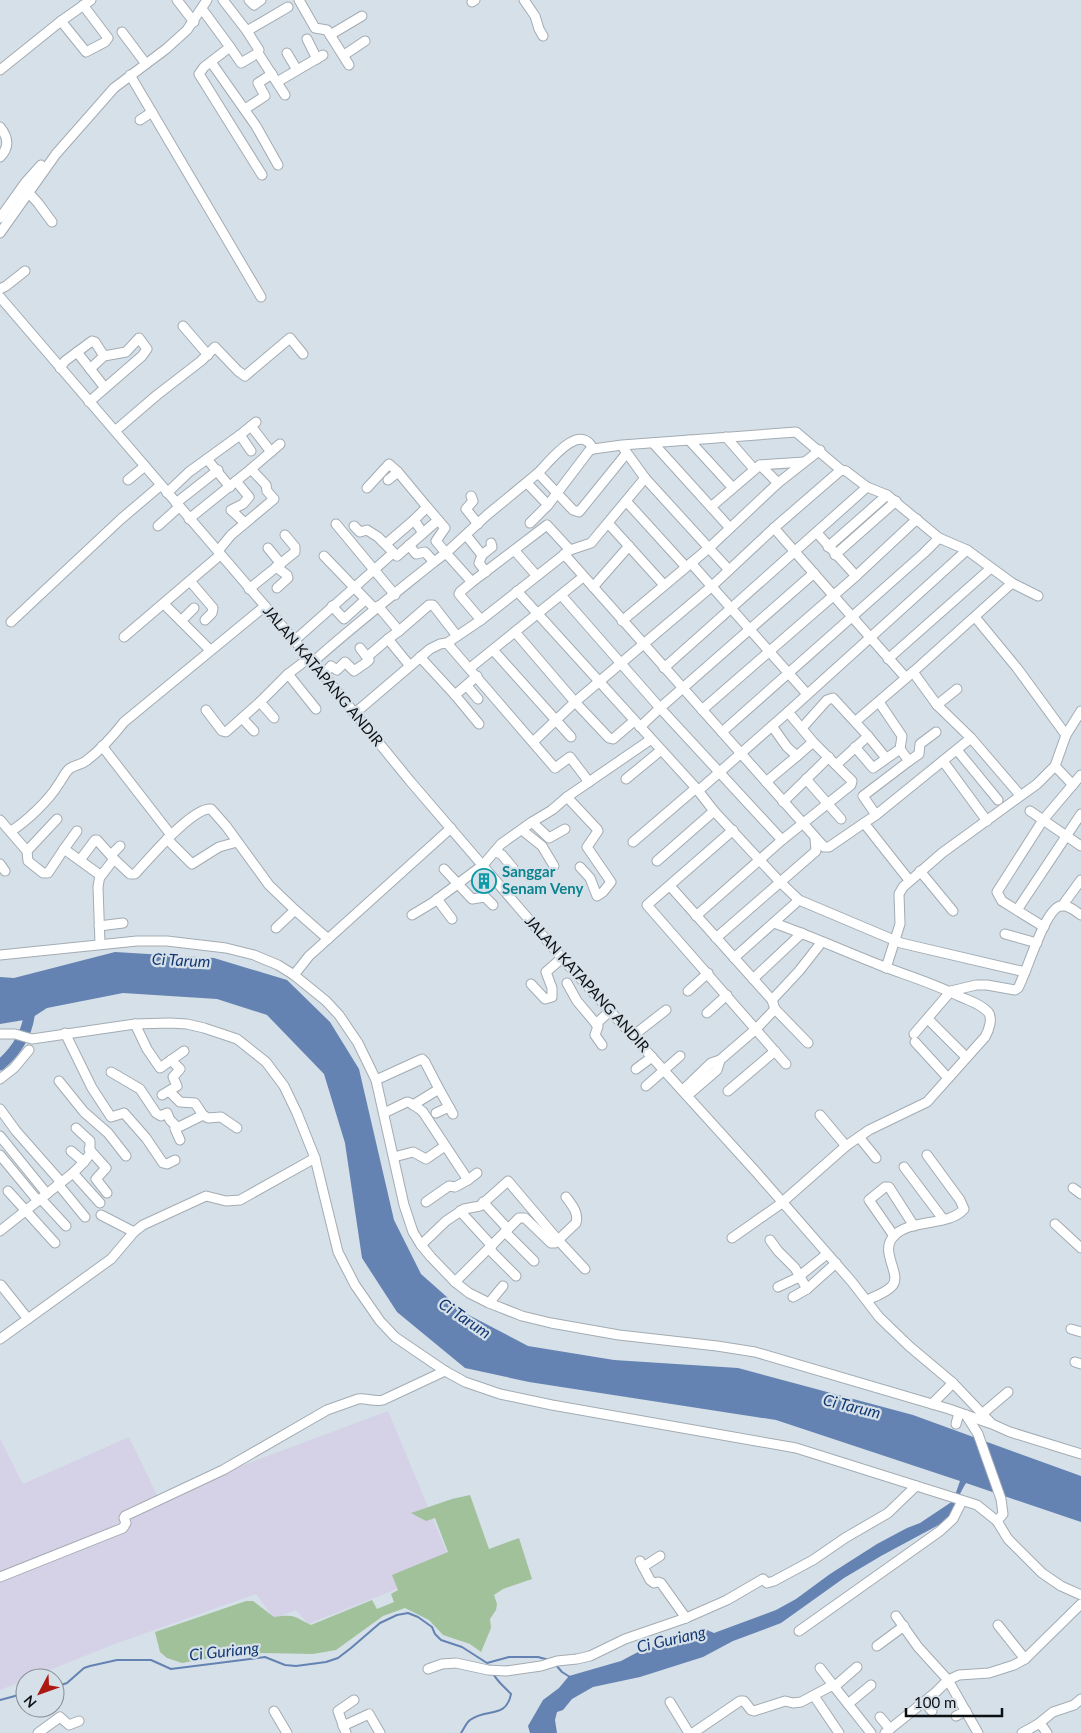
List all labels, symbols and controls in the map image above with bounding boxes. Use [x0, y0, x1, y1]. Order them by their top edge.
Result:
street label: JALAN KATAPANG ANDIR [260, 602, 388, 749]
place label: Sanggar Senam Veny [502, 862, 583, 897]
building icon: Sanggar Senam Veny [471, 868, 497, 894]
street label: JALAN KATAPANG ANDIR [522, 911, 654, 1056]
water label: Ci Tarum [151, 948, 211, 971]
water label: Ci Tarum [436, 1293, 495, 1342]
water label: Ci Tarum [821, 1389, 883, 1422]
water label: Ci Guriang [635, 1621, 707, 1656]
water label: Ci Guriang [188, 1637, 260, 1664]
north arrow [15, 1668, 65, 1718]
scale bar [906, 1686, 1002, 1718]
text: N [20, 1692, 40, 1712]
text: 100 m [914, 1693, 956, 1711]

